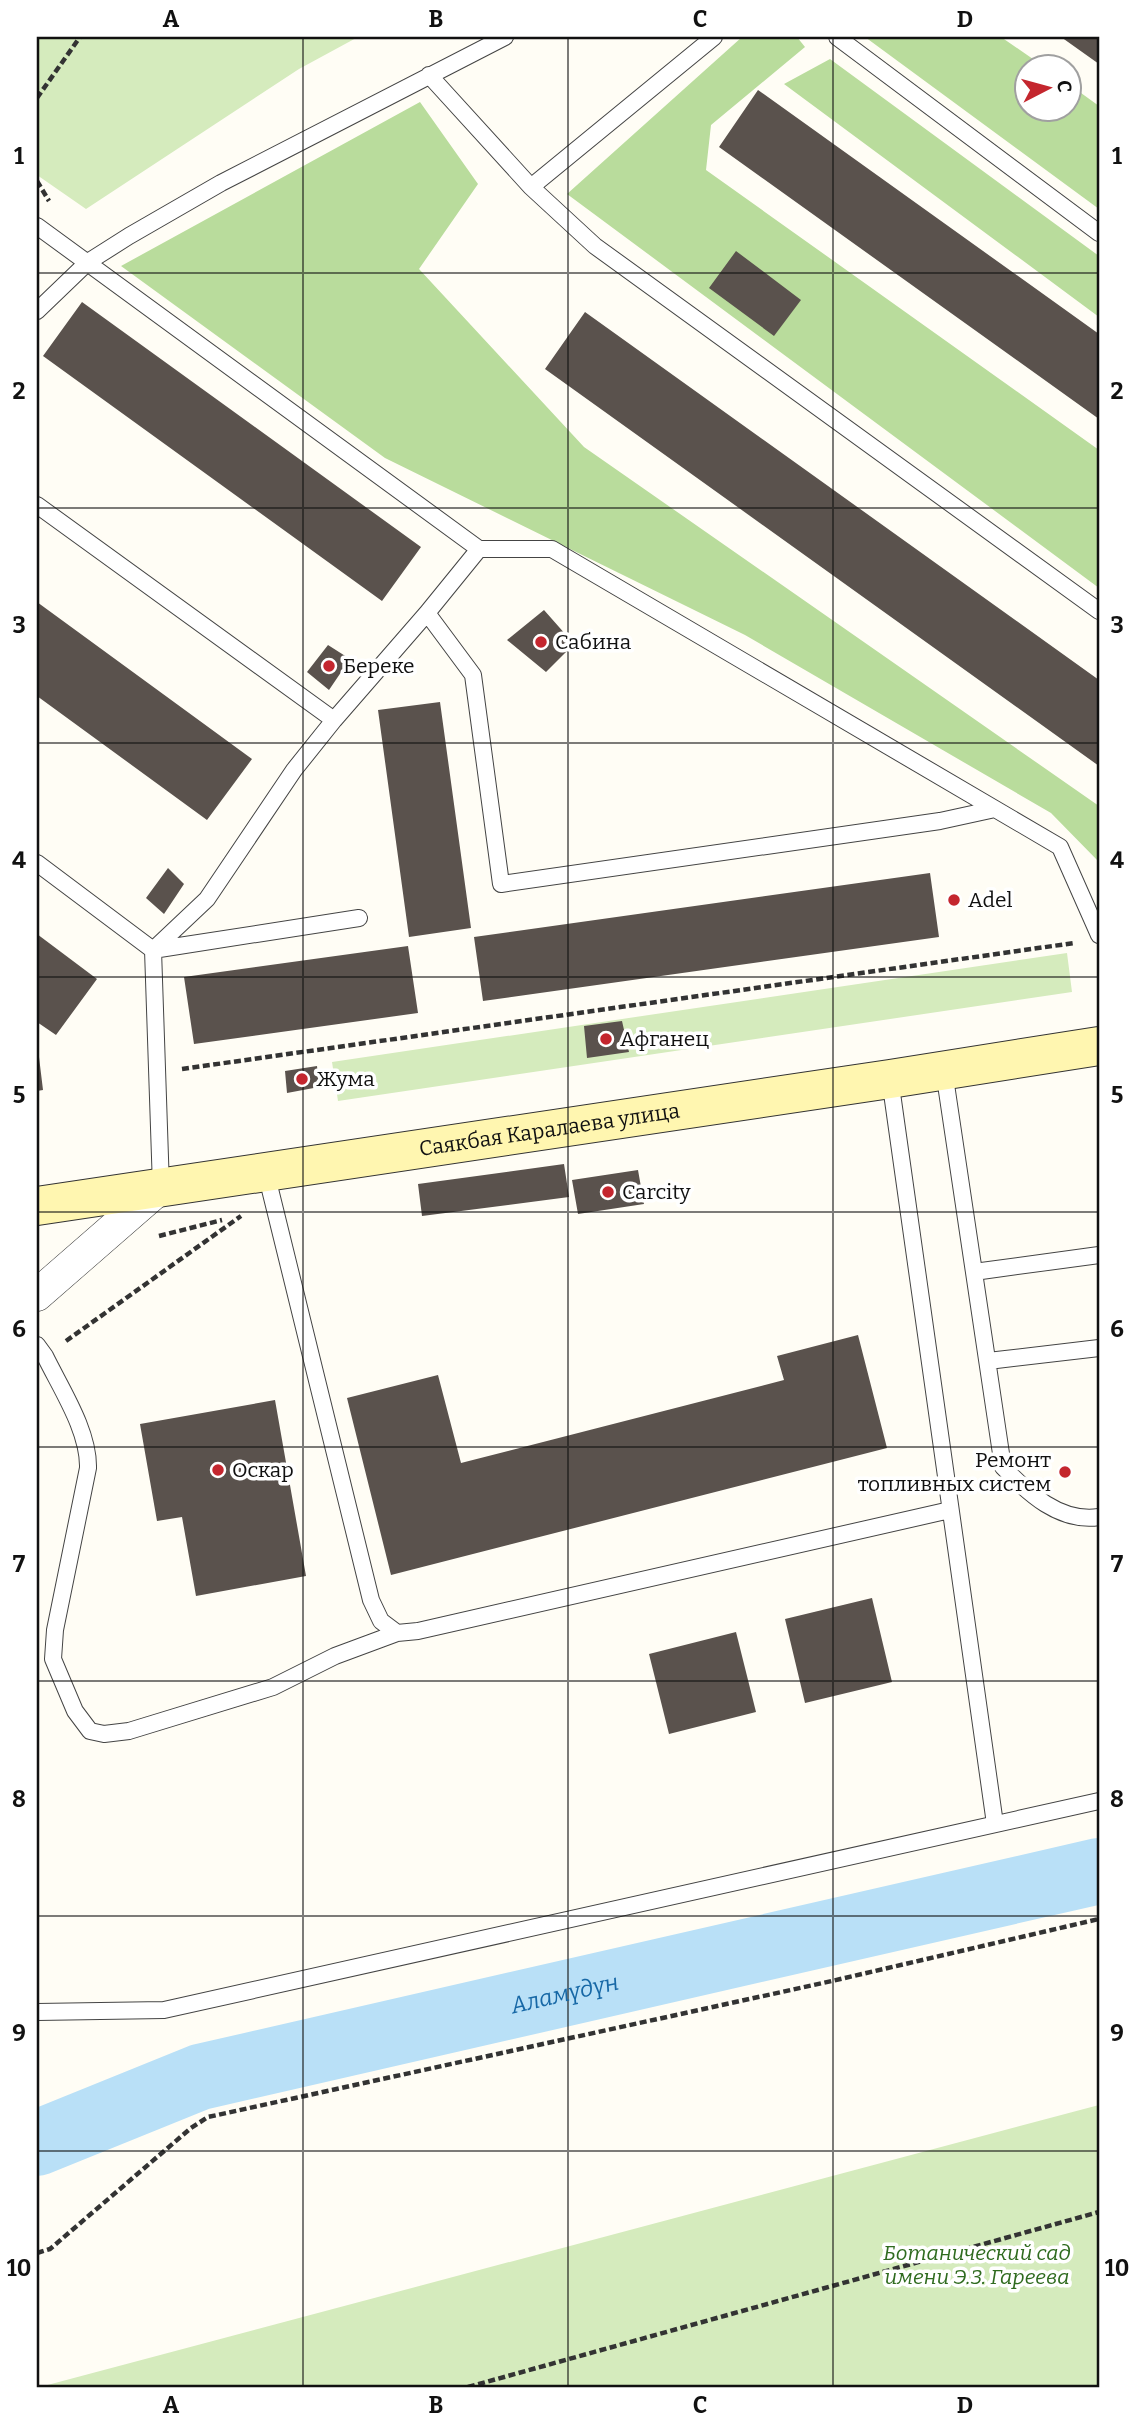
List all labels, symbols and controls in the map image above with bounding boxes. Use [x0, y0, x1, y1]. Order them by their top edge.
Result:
text: A [163, 5, 180, 33]
text: B [429, 5, 443, 33]
text: C [693, 5, 707, 33]
text: D [957, 5, 973, 33]
north arrow [1014, 52, 1084, 122]
text: С [1052, 79, 1076, 93]
text: 1 [14, 142, 24, 170]
text: 1 [1112, 142, 1122, 170]
text: 2 [13, 377, 26, 405]
text: 2 [1111, 377, 1124, 405]
text: 3 [12, 611, 26, 639]
text: 3 [1110, 611, 1124, 639]
place label: Сабина [555, 629, 632, 655]
marker: Сабина [533, 634, 549, 650]
place label: Береке [343, 653, 415, 679]
marker: Береке [321, 658, 337, 674]
text: 4 [12, 846, 26, 874]
text: 4 [1110, 846, 1124, 874]
place label: Adel [968, 887, 1012, 913]
marker: Adel [946, 892, 962, 908]
place label: Афганец [620, 1026, 709, 1052]
marker: Афганец [598, 1031, 614, 1047]
place label: Жума [316, 1066, 375, 1092]
marker: Жума [294, 1071, 310, 1087]
text: 5 [13, 1081, 25, 1109]
text: 5 [1111, 1081, 1123, 1109]
street label: Саякбая Каралаева улица [417, 1097, 682, 1162]
place label: Carcity [622, 1179, 692, 1205]
marker: Carcity [600, 1184, 616, 1200]
text: 6 [12, 1315, 26, 1343]
text: 6 [1110, 1315, 1124, 1343]
place label: Ремонт топливных систем [858, 1447, 1051, 1497]
place label: Оскар [232, 1457, 294, 1483]
marker: Оскар [210, 1462, 226, 1478]
marker: Ремонт топливных систем [1057, 1464, 1073, 1480]
text: 7 [13, 1550, 26, 1578]
text: 7 [1111, 1550, 1124, 1578]
text: 8 [12, 1785, 26, 1813]
text: 8 [1110, 1785, 1124, 1813]
water label: Аламүдүн [507, 1968, 621, 2020]
text: 9 [12, 2019, 26, 2047]
text: 9 [1110, 2019, 1124, 2047]
park label: Ботанический сад имени Э.З. Гареева [883, 2240, 1071, 2290]
text: 10 [7, 2254, 31, 2282]
text: 10 [1105, 2254, 1129, 2282]
text: A [163, 2391, 180, 2419]
text: B [429, 2391, 443, 2419]
text: C [693, 2391, 707, 2419]
text: D [957, 2391, 973, 2419]

